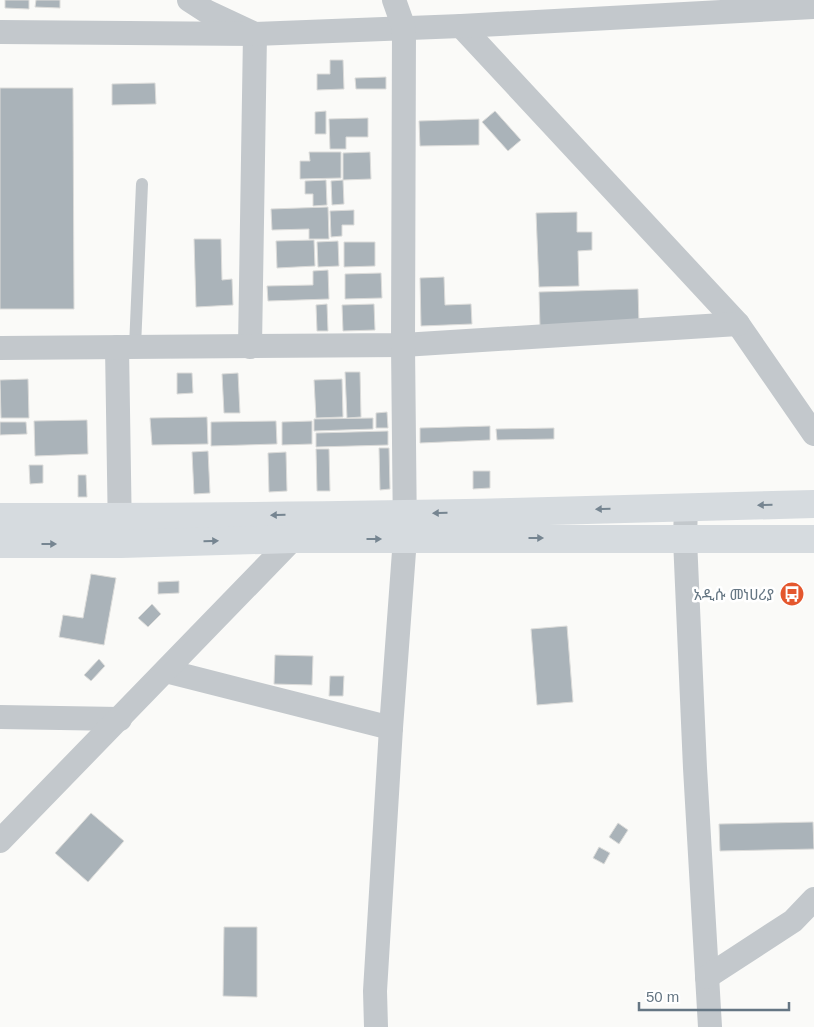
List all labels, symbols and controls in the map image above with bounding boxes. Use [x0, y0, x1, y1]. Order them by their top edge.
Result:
one-way arrow [757, 501, 773, 509]
one-way arrow [595, 505, 611, 513]
one-way arrow [432, 509, 448, 517]
one-way arrow [270, 511, 286, 519]
one-way arrow [366, 534, 382, 542]
one-way arrow [528, 534, 544, 542]
one-way arrow [203, 537, 219, 545]
one-way arrow [41, 540, 57, 548]
bus stop icon: አዲሱ መነሀሪያ [779, 581, 805, 607]
place label: አዲሱ መነሀሪያ [694, 586, 774, 603]
scale bar [639, 980, 789, 1012]
text: 50 m [646, 988, 679, 1005]

